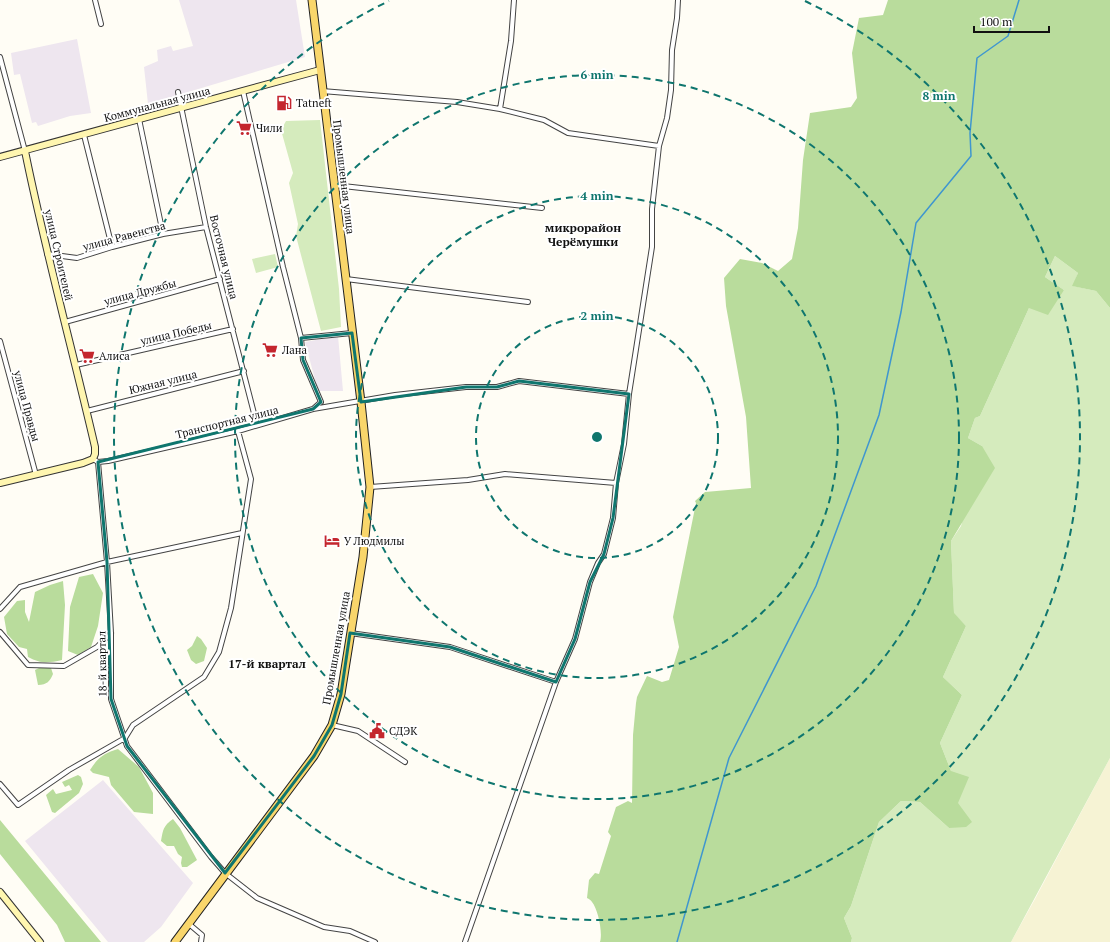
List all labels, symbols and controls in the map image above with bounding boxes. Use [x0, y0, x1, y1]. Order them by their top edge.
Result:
scale bar [974, 8, 1049, 34]
text: 100 m [980, 14, 1013, 29]
text: 6 min [581, 67, 614, 82]
street label: Коммунальная улица [102, 83, 212, 125]
text: 8 min [923, 88, 956, 103]
fuel station icon: Tatneft [275, 94, 293, 112]
place label: Tatneft [296, 96, 332, 110]
supermarket icon: Чили [235, 119, 253, 137]
street label: Промышленная улица [330, 119, 358, 235]
place label: Чили [256, 121, 283, 135]
text: 4 min [581, 188, 614, 203]
street label: улица Строителей [41, 207, 76, 302]
street label: Восточная улица [207, 213, 241, 301]
street label: улица Равенства [80, 218, 167, 254]
district label: микрорайон Черёмушки [545, 220, 621, 249]
street label: улица Дружбы [101, 276, 178, 309]
text: 2 min [581, 308, 614, 323]
street label: улица Победы [138, 318, 213, 348]
supermarket icon: Лана [261, 341, 279, 359]
place label: Лана [281, 343, 307, 357]
supermarket icon: Алиса [78, 347, 96, 365]
place label: Алиса [99, 349, 130, 363]
street label: Южная улица [128, 367, 199, 397]
street label: улица Правды [11, 368, 43, 443]
street label: Транспортная улица [174, 402, 280, 442]
centre of rings [590, 430, 604, 444]
hotel icon: У Людмилы [323, 532, 341, 550]
place label: У Людмилы [344, 534, 404, 548]
street label: Промышленная улица [319, 590, 353, 706]
street label: 18-й квартал [94, 631, 110, 697]
district label: 17-й квартал [228, 656, 306, 671]
public building icon: СДЭК [368, 722, 386, 740]
place label: СДЭК [389, 724, 418, 738]

